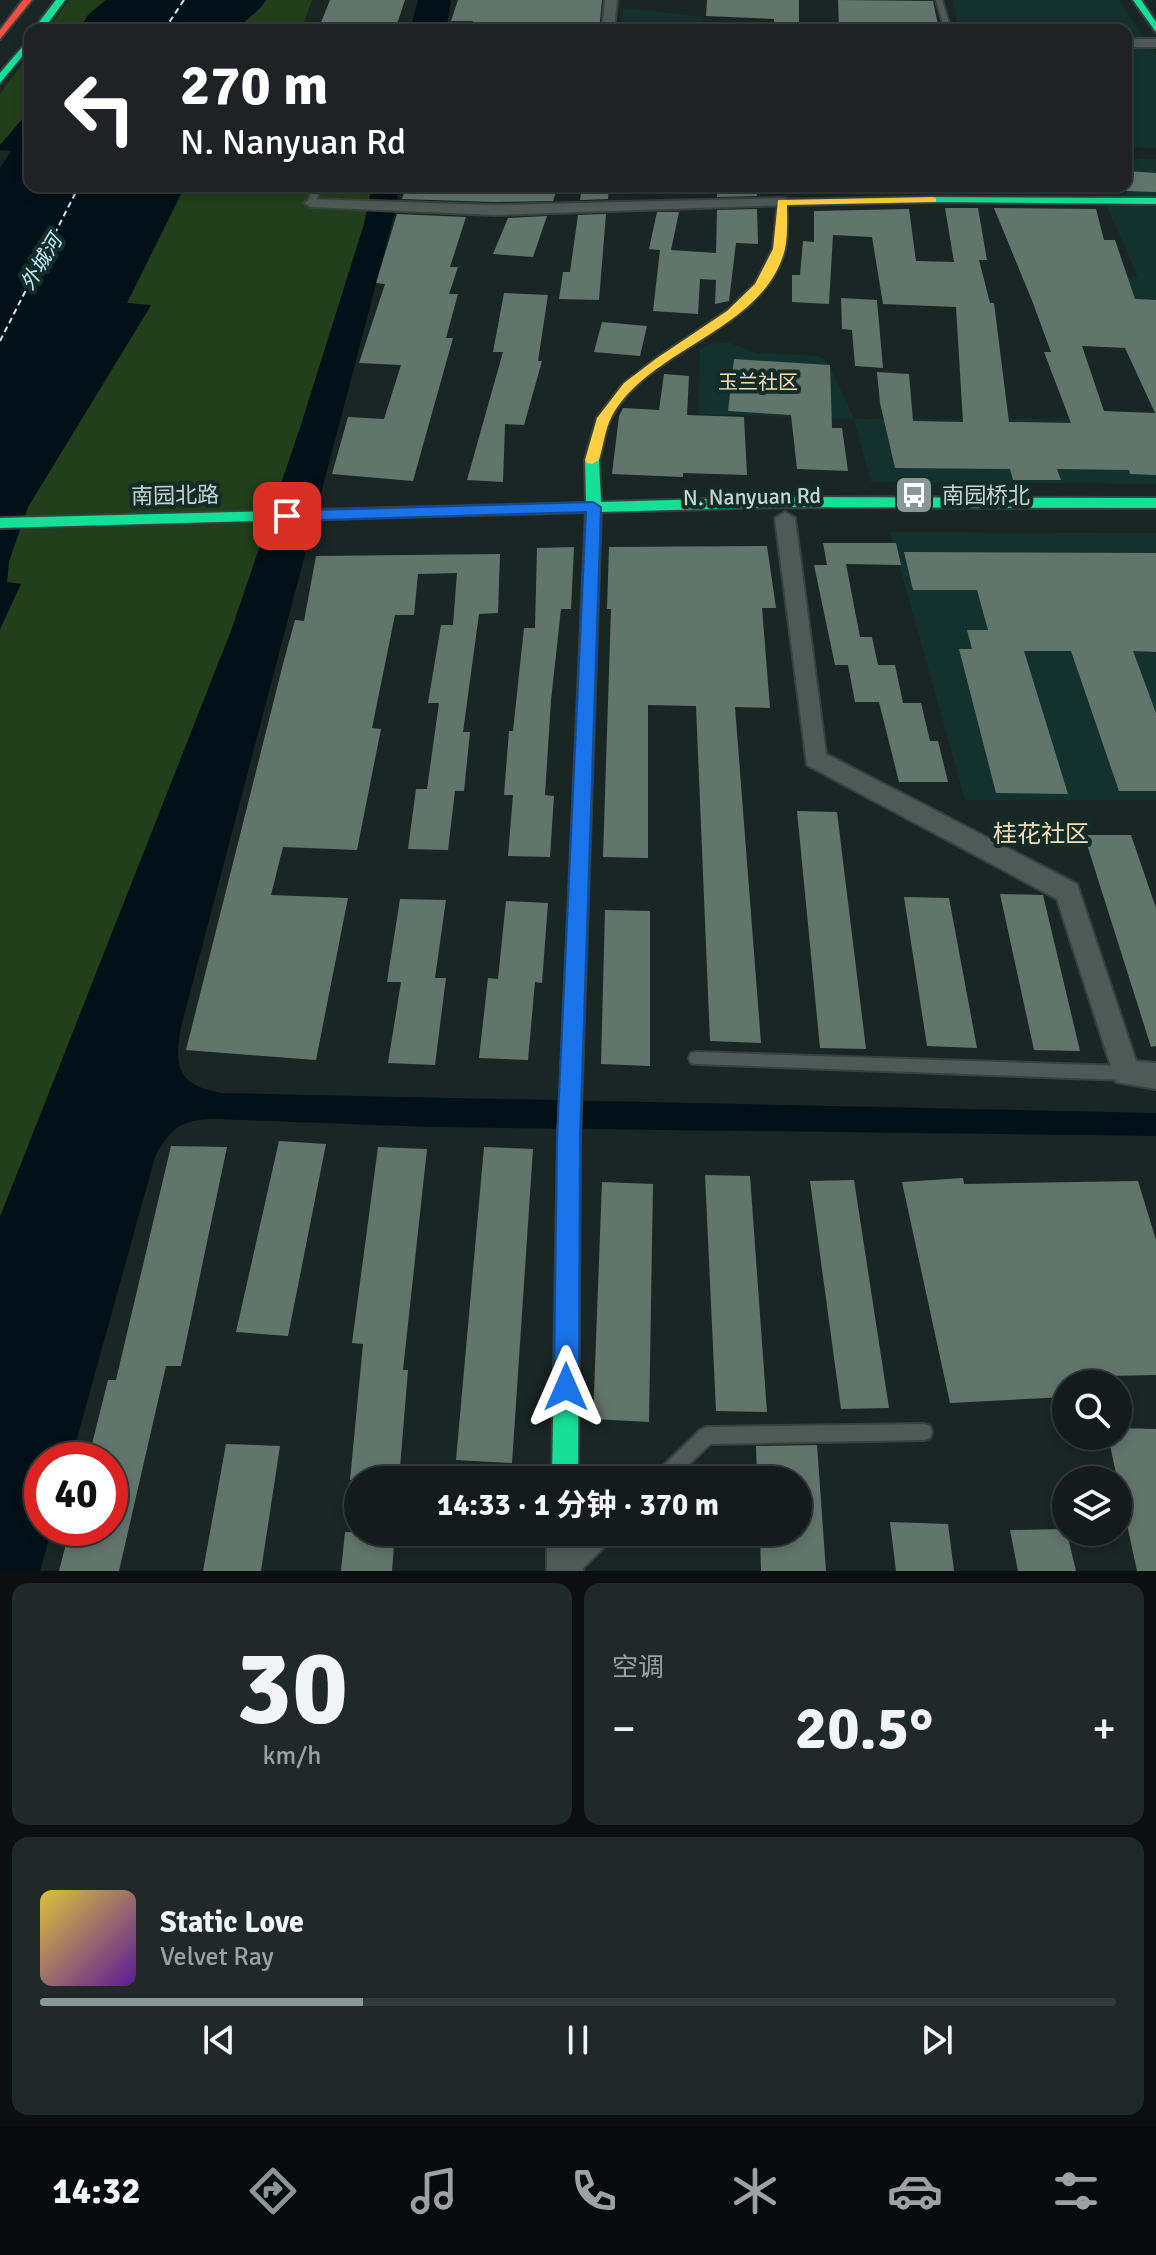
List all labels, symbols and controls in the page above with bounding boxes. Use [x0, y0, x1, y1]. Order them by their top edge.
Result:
text: 270 m [180, 51, 328, 120]
icon: left [48, 56, 152, 160]
text: N. Nanyuan Rd [180, 120, 406, 165]
water label: 外城河 [15, 227, 70, 294]
district label: 玉兰社区 [718, 370, 798, 395]
bus stop icon: 南园桥北 [893, 474, 935, 516]
street label: 南园北路 [131, 481, 219, 510]
pin [253, 482, 321, 550]
street label: N. Nanyuan Rd [683, 482, 821, 511]
place label: 南园桥北 [942, 482, 1030, 509]
icon: arrive [265, 494, 309, 538]
district label: 桂花社区 [993, 819, 1089, 849]
position arrow [524, 1345, 608, 1429]
map controls [1052, 1370, 1132, 1546]
button: search [1052, 1370, 1132, 1450]
speed limit sign: 40 [24, 1442, 128, 1546]
button: layers [1052, 1466, 1132, 1546]
text: 14:33 · 1 分钟 · 370 m [437, 1487, 719, 1524]
text: 30 [236, 1624, 348, 1752]
text: 空调 [612, 1652, 664, 1684]
text: 20.5° [795, 1692, 933, 1766]
text: − [612, 1702, 636, 1756]
text: + [1092, 1702, 1116, 1756]
text: km/h [263, 1740, 321, 1772]
text: Static Love [160, 1904, 304, 1941]
text: Velvet Ray [160, 1941, 274, 1973]
icon: previous [197, 2018, 241, 2062]
icon: pause [556, 2018, 600, 2062]
icon: next [915, 2018, 959, 2062]
icon: directions [245, 2163, 301, 2219]
icon: music [406, 2163, 462, 2219]
icon: phone [566, 2163, 622, 2219]
icon: climate [727, 2163, 783, 2219]
icon: car [887, 2163, 943, 2219]
icon: filters [1048, 2163, 1104, 2219]
text: 14:32 [52, 2169, 141, 2214]

